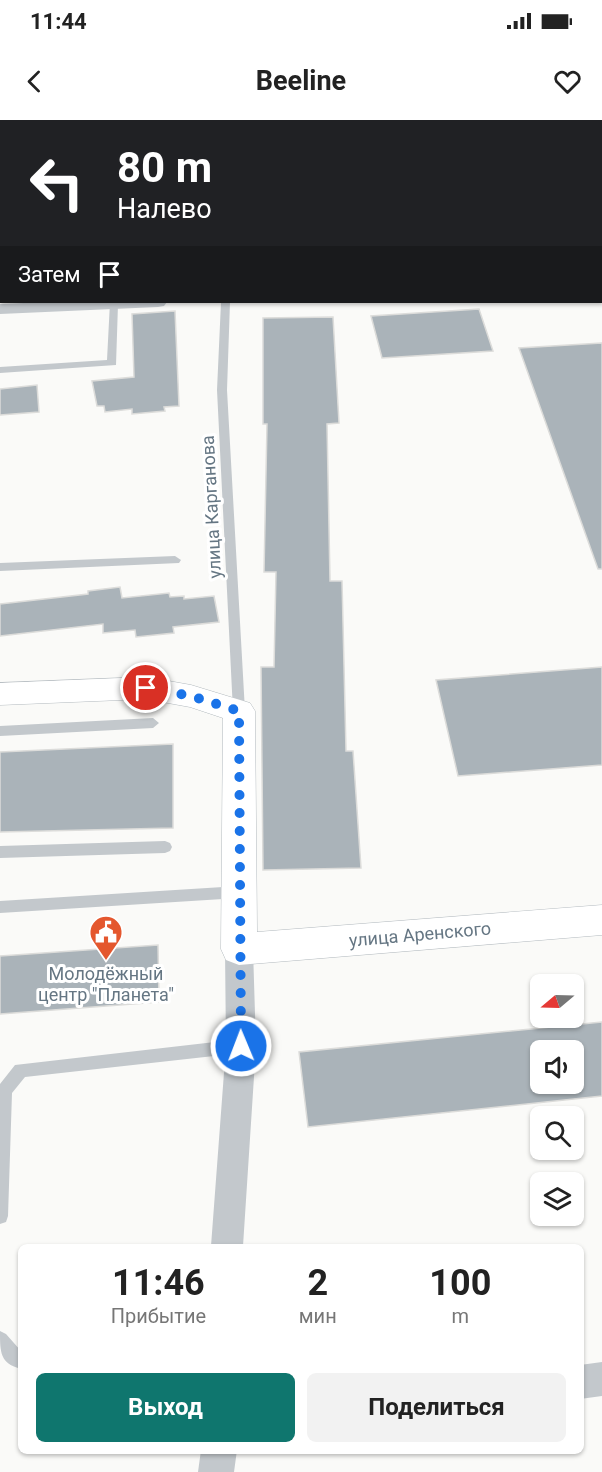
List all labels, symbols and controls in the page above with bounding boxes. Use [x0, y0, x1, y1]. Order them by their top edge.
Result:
text: 11:44 [30, 9, 87, 34]
icon: back [18, 65, 51, 98]
text: Beeline [256, 65, 346, 97]
icon: heart [551, 65, 584, 98]
text: 80 m [117, 143, 212, 192]
icon: left [18, 144, 96, 222]
text: Налево [117, 193, 212, 225]
icon: arrive [93, 258, 126, 291]
text: Затем [18, 262, 81, 287]
street label: улица Карганова [197, 435, 225, 579]
pin [120, 662, 171, 713]
icon: arrive [129, 671, 162, 704]
public building icon: Молодёжный центр "Планета" [88, 914, 124, 961]
street label: улица Аренского [348, 917, 492, 951]
place label: Молодёжный центр "Планета" [38, 963, 174, 1005]
north arrow [530, 974, 584, 1028]
map controls [530, 974, 584, 1226]
position arrow [209, 1014, 273, 1078]
button: sound [530, 1040, 584, 1094]
button: search [530, 1106, 584, 1160]
button: layers [530, 1172, 584, 1226]
text: 11:46 [112, 1262, 205, 1304]
text: 2 [307, 1262, 328, 1304]
text: 100 [429, 1262, 491, 1304]
text: Прибытие [111, 1304, 206, 1328]
text: мин [299, 1304, 337, 1328]
text: m [452, 1304, 469, 1328]
button: Выход [36, 1373, 295, 1442]
button: Поделиться [307, 1373, 566, 1442]

